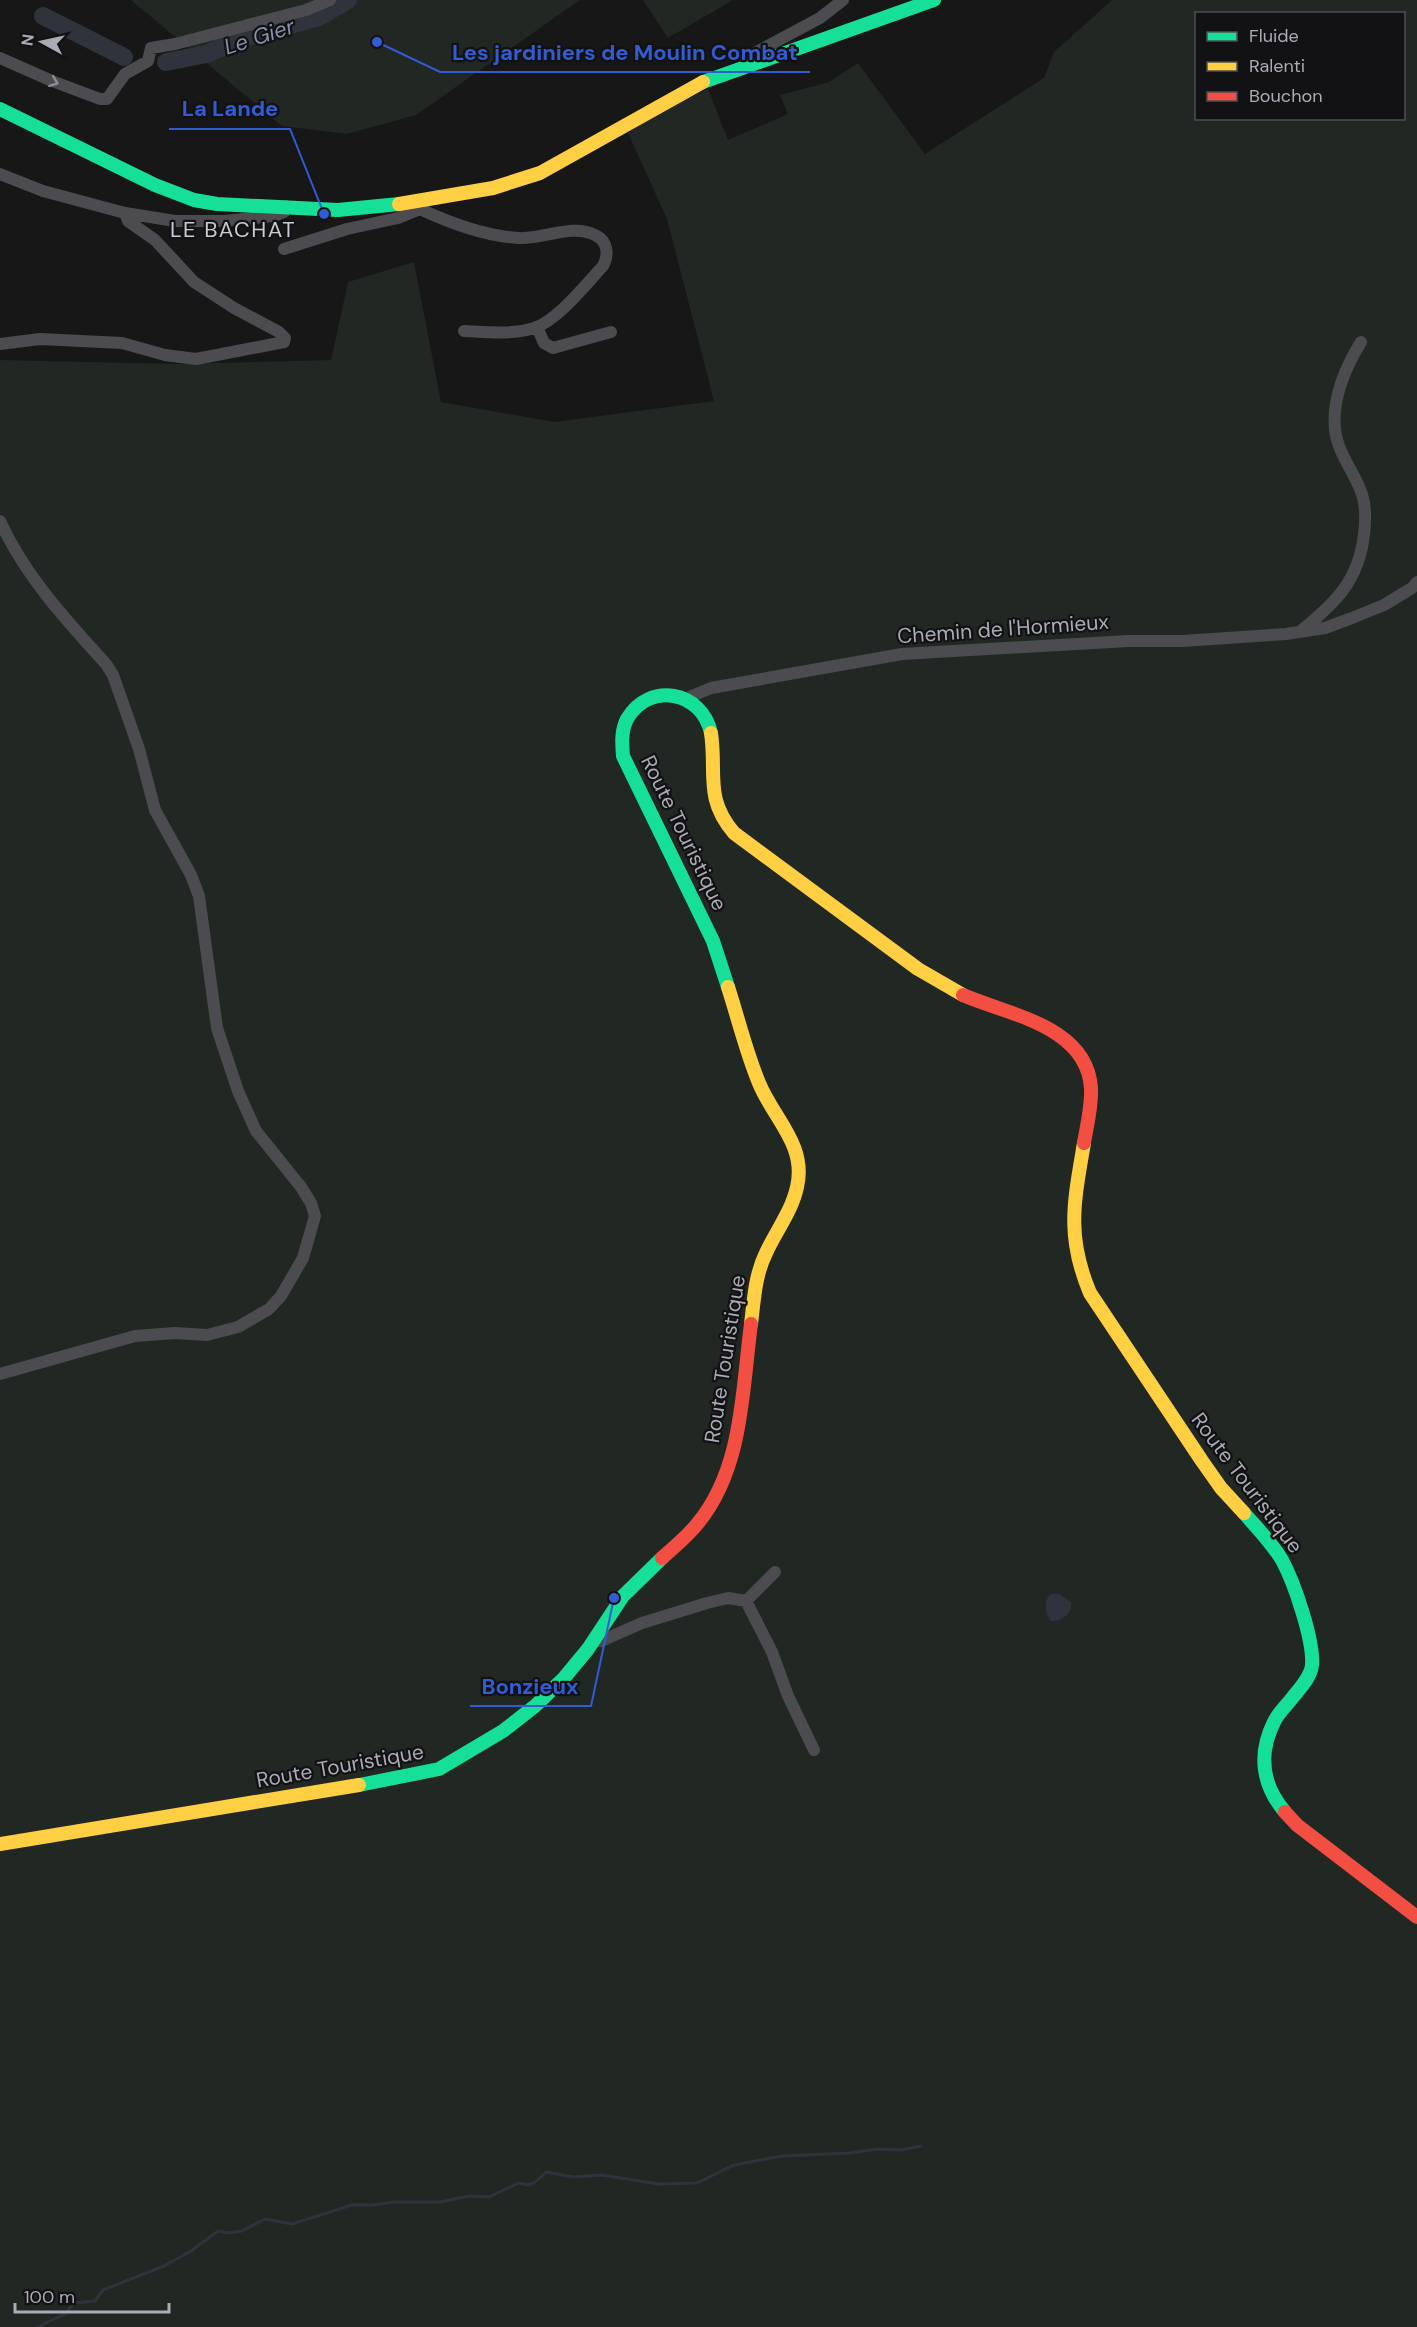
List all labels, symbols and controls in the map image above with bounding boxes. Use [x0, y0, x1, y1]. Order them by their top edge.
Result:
water label: Le Gier [220, 11, 299, 61]
north arrow [12, 12, 72, 72]
legend [1195, 12, 1405, 120]
text: Fluide [1249, 24, 1299, 48]
callout: Les jardiniers de Moulin Combat [440, 32, 810, 72]
text: N [16, 33, 39, 47]
text: Les jardiniers de Moulin Combat [452, 38, 798, 67]
text: Ralenti [1249, 54, 1305, 78]
one-way arrow [47, 75, 58, 87]
text: Bouchon [1249, 84, 1323, 108]
callout: La Lande [169, 89, 290, 129]
text: La Lande [182, 94, 278, 123]
district label: LE BACHAT [170, 215, 296, 244]
street label: Chemin de l'Hormieux [896, 608, 1110, 650]
street label: Route Touristique [634, 751, 734, 915]
street label: Route Touristique [698, 1273, 752, 1445]
street label: Route Touristique [1185, 1407, 1309, 1559]
callout: Bonzieux [470, 1666, 591, 1706]
text: Bonzieux [481, 1672, 579, 1701]
street label: Route Touristique [254, 1737, 426, 1794]
scale bar [15, 2276, 170, 2314]
text: 100 m [24, 2285, 75, 2309]

